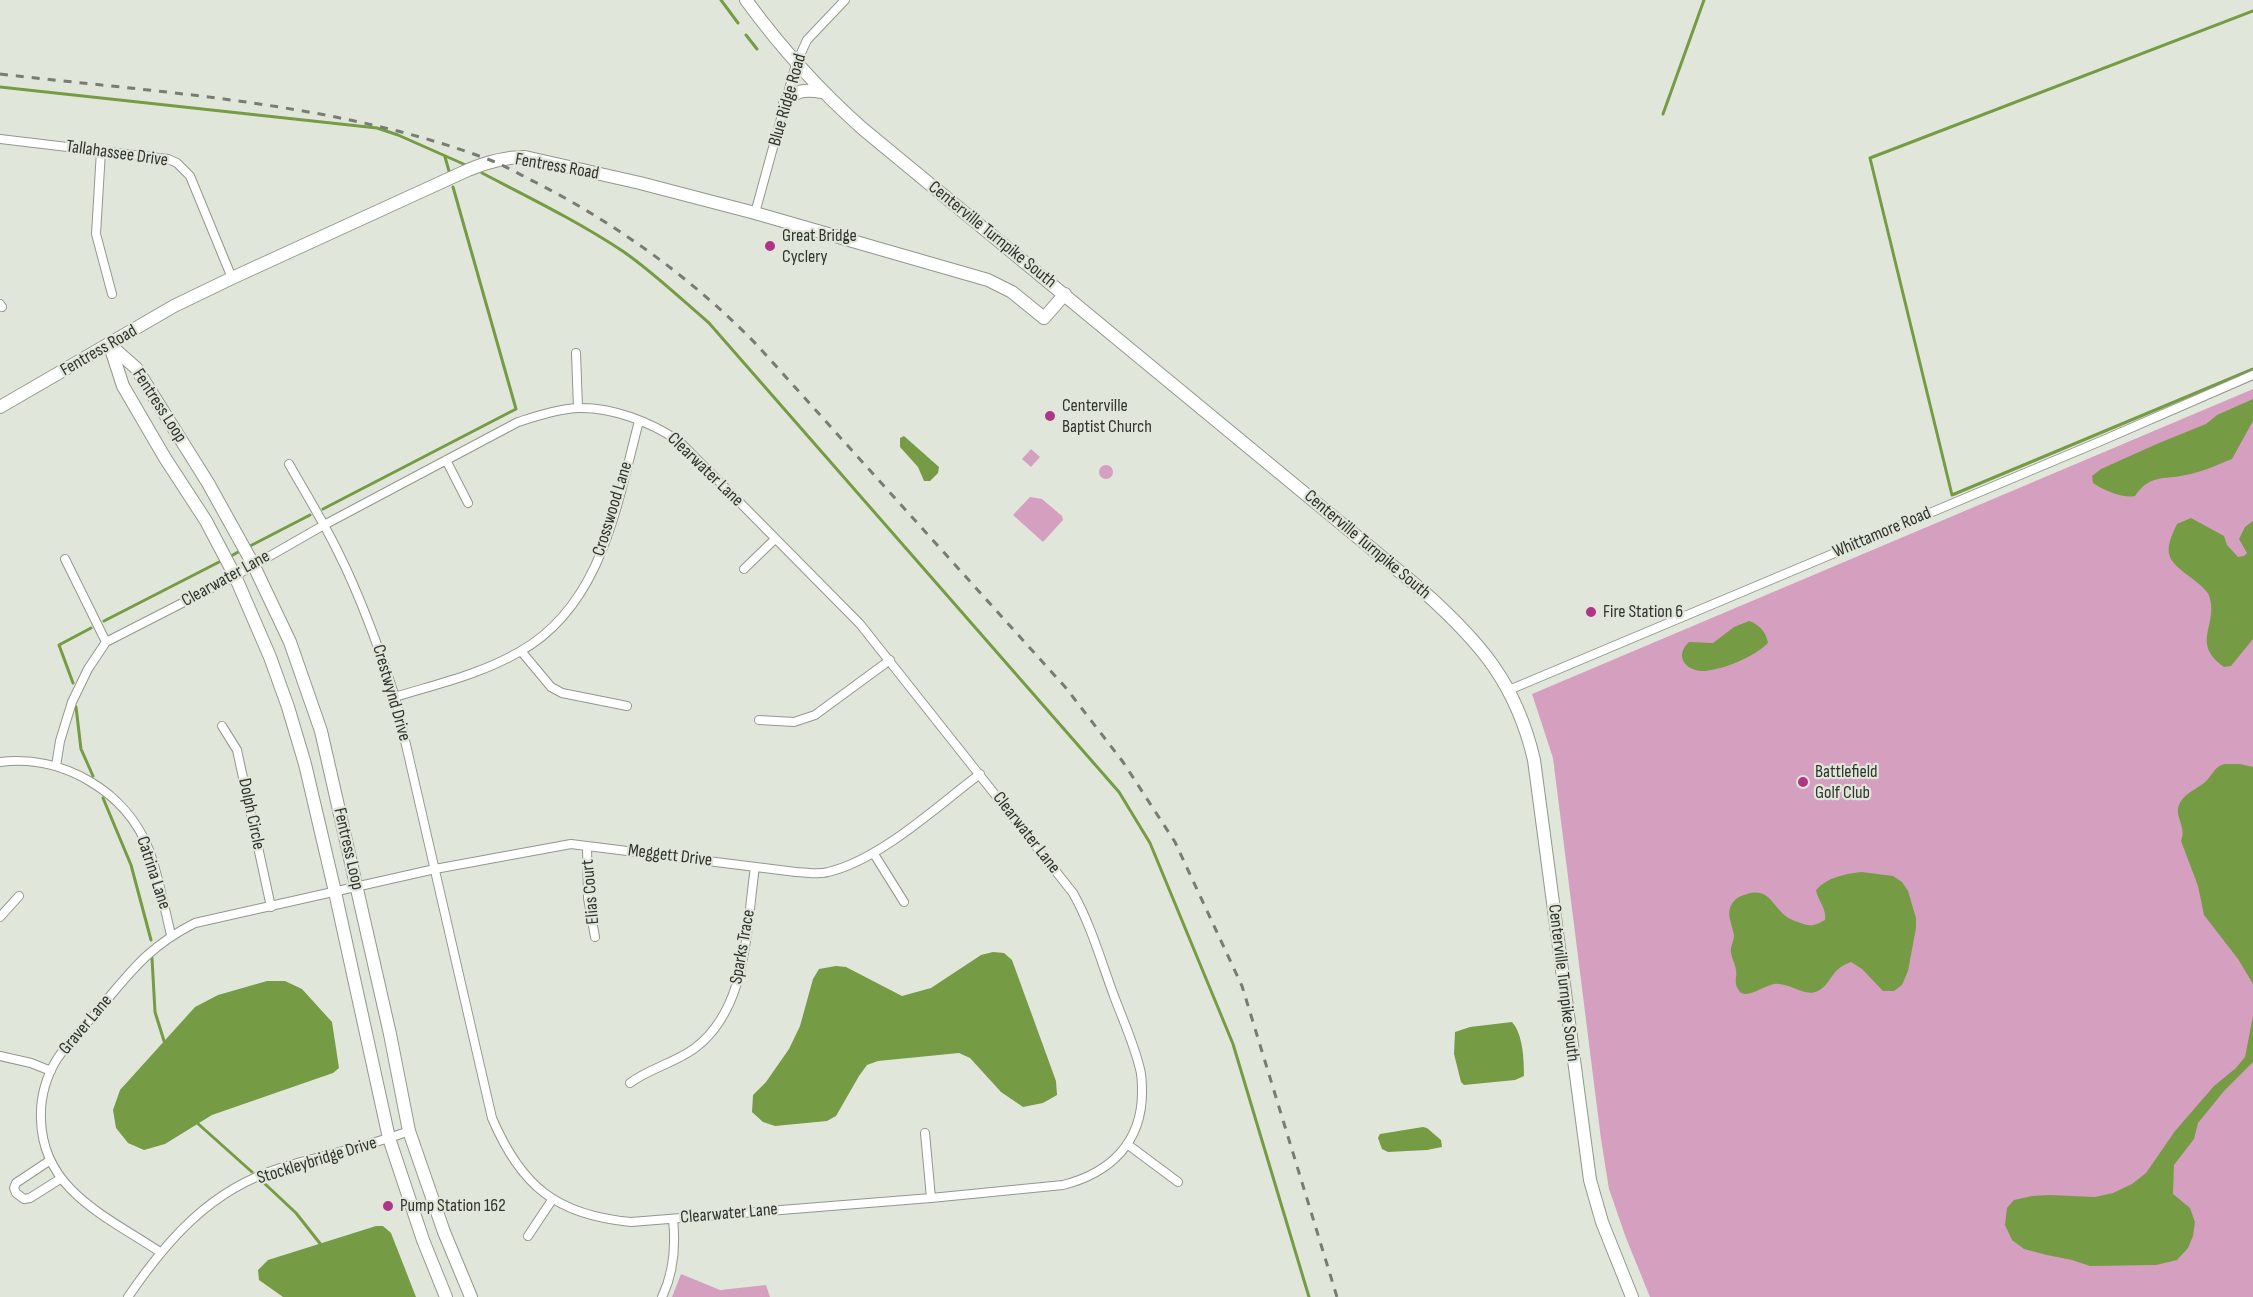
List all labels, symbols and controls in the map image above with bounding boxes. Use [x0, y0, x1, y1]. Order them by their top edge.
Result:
street label: Blue Ridge Road [764, 51, 812, 149]
street label: Tallahassee Drive [65, 136, 169, 172]
street label: Fentress Road [513, 149, 601, 185]
street label: Centerville Turnpike South [924, 177, 1060, 293]
place label: Great Bridge Cyclery [782, 225, 857, 268]
marker: Great Bridge Cyclery [763, 239, 777, 253]
street label: Fentress Road [57, 320, 141, 382]
street label: Fentress Loop [127, 365, 191, 447]
place label: Centerville Baptist Church [1062, 395, 1152, 438]
marker: Centerville Baptist Church [1043, 409, 1057, 423]
street label: Clearwater Lane [662, 428, 748, 512]
street label: Crosswood Lane [588, 459, 638, 559]
street label: Centerville Turnpike South [1299, 486, 1435, 604]
street label: Whittamore Road [1830, 503, 1934, 563]
street label: Clearwater Lane [178, 546, 274, 612]
place label: Fire Station 6 [1603, 601, 1683, 623]
marker: Fire Station 6 [1584, 605, 1598, 619]
street label: Crestwynd Drive [367, 642, 415, 744]
place label: Battlefield Golf Club [1815, 761, 1877, 804]
marker: Battlefield Golf Club [1796, 775, 1810, 789]
street label: Dolph Circle [233, 776, 269, 852]
street label: Clearwater Lane [987, 788, 1065, 878]
street label: Fentress Loop [328, 806, 368, 892]
street label: Catrina Lane [131, 834, 175, 912]
street label: Meggett Drive [627, 840, 713, 872]
street label: Elias Court [577, 859, 605, 925]
street label: Centerville Turnpike South [1543, 903, 1583, 1063]
street label: Sparks Trace [726, 908, 760, 986]
street label: Graver Lane [55, 991, 117, 1059]
street label: Stockleybridge Drive [254, 1133, 380, 1189]
place label: Pump Station 162 [400, 1195, 506, 1217]
marker: Pump Station 162 [381, 1199, 395, 1213]
street label: Clearwater Lane [679, 1199, 779, 1229]

